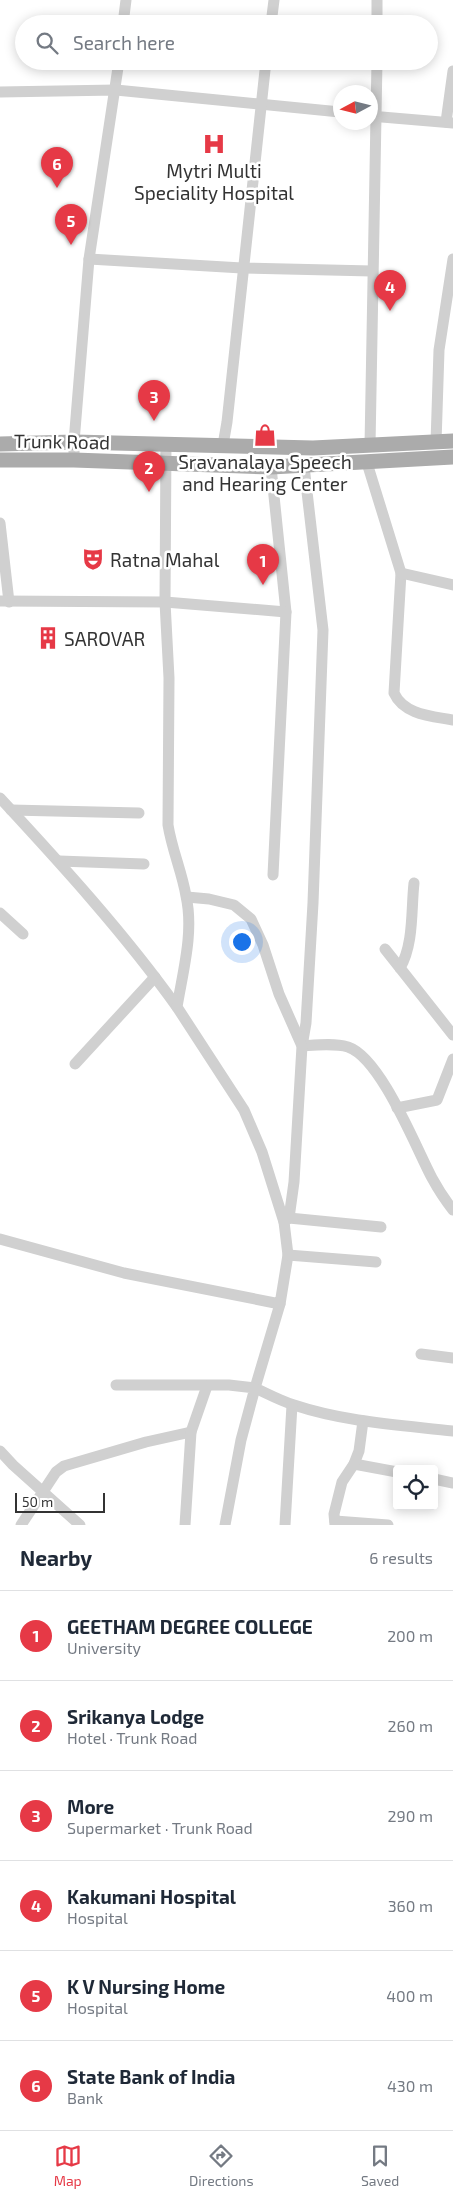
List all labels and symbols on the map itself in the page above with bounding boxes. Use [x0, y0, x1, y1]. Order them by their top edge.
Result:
north arrow [333, 85, 378, 130]
hospital icon: Mytri Multi Speciality Hospital [201, 131, 227, 157]
pin: 6 [41, 147, 73, 188]
place label: Mytri Multi Speciality Hospital [134, 159, 294, 204]
pin: 5 [55, 204, 87, 245]
pin: 4 [374, 270, 406, 311]
pin: 3 [138, 380, 170, 421]
shop icon: Sravanalaya Speech and Hearing Center [252, 422, 278, 448]
street label: Trunk Road [14, 429, 110, 453]
place label: Sravanalaya Speech and Hearing Center [178, 450, 352, 495]
pin: 2 [133, 451, 165, 492]
pin: 1 [247, 544, 279, 585]
theatre icon: Ratna Mahal [80, 546, 106, 572]
place label: Ratna Mahal [110, 548, 220, 571]
building icon: SAROVAR [35, 625, 61, 651]
place label: SAROVAR [64, 627, 145, 650]
your location [229, 929, 255, 955]
scale bar [15, 1490, 105, 1513]

